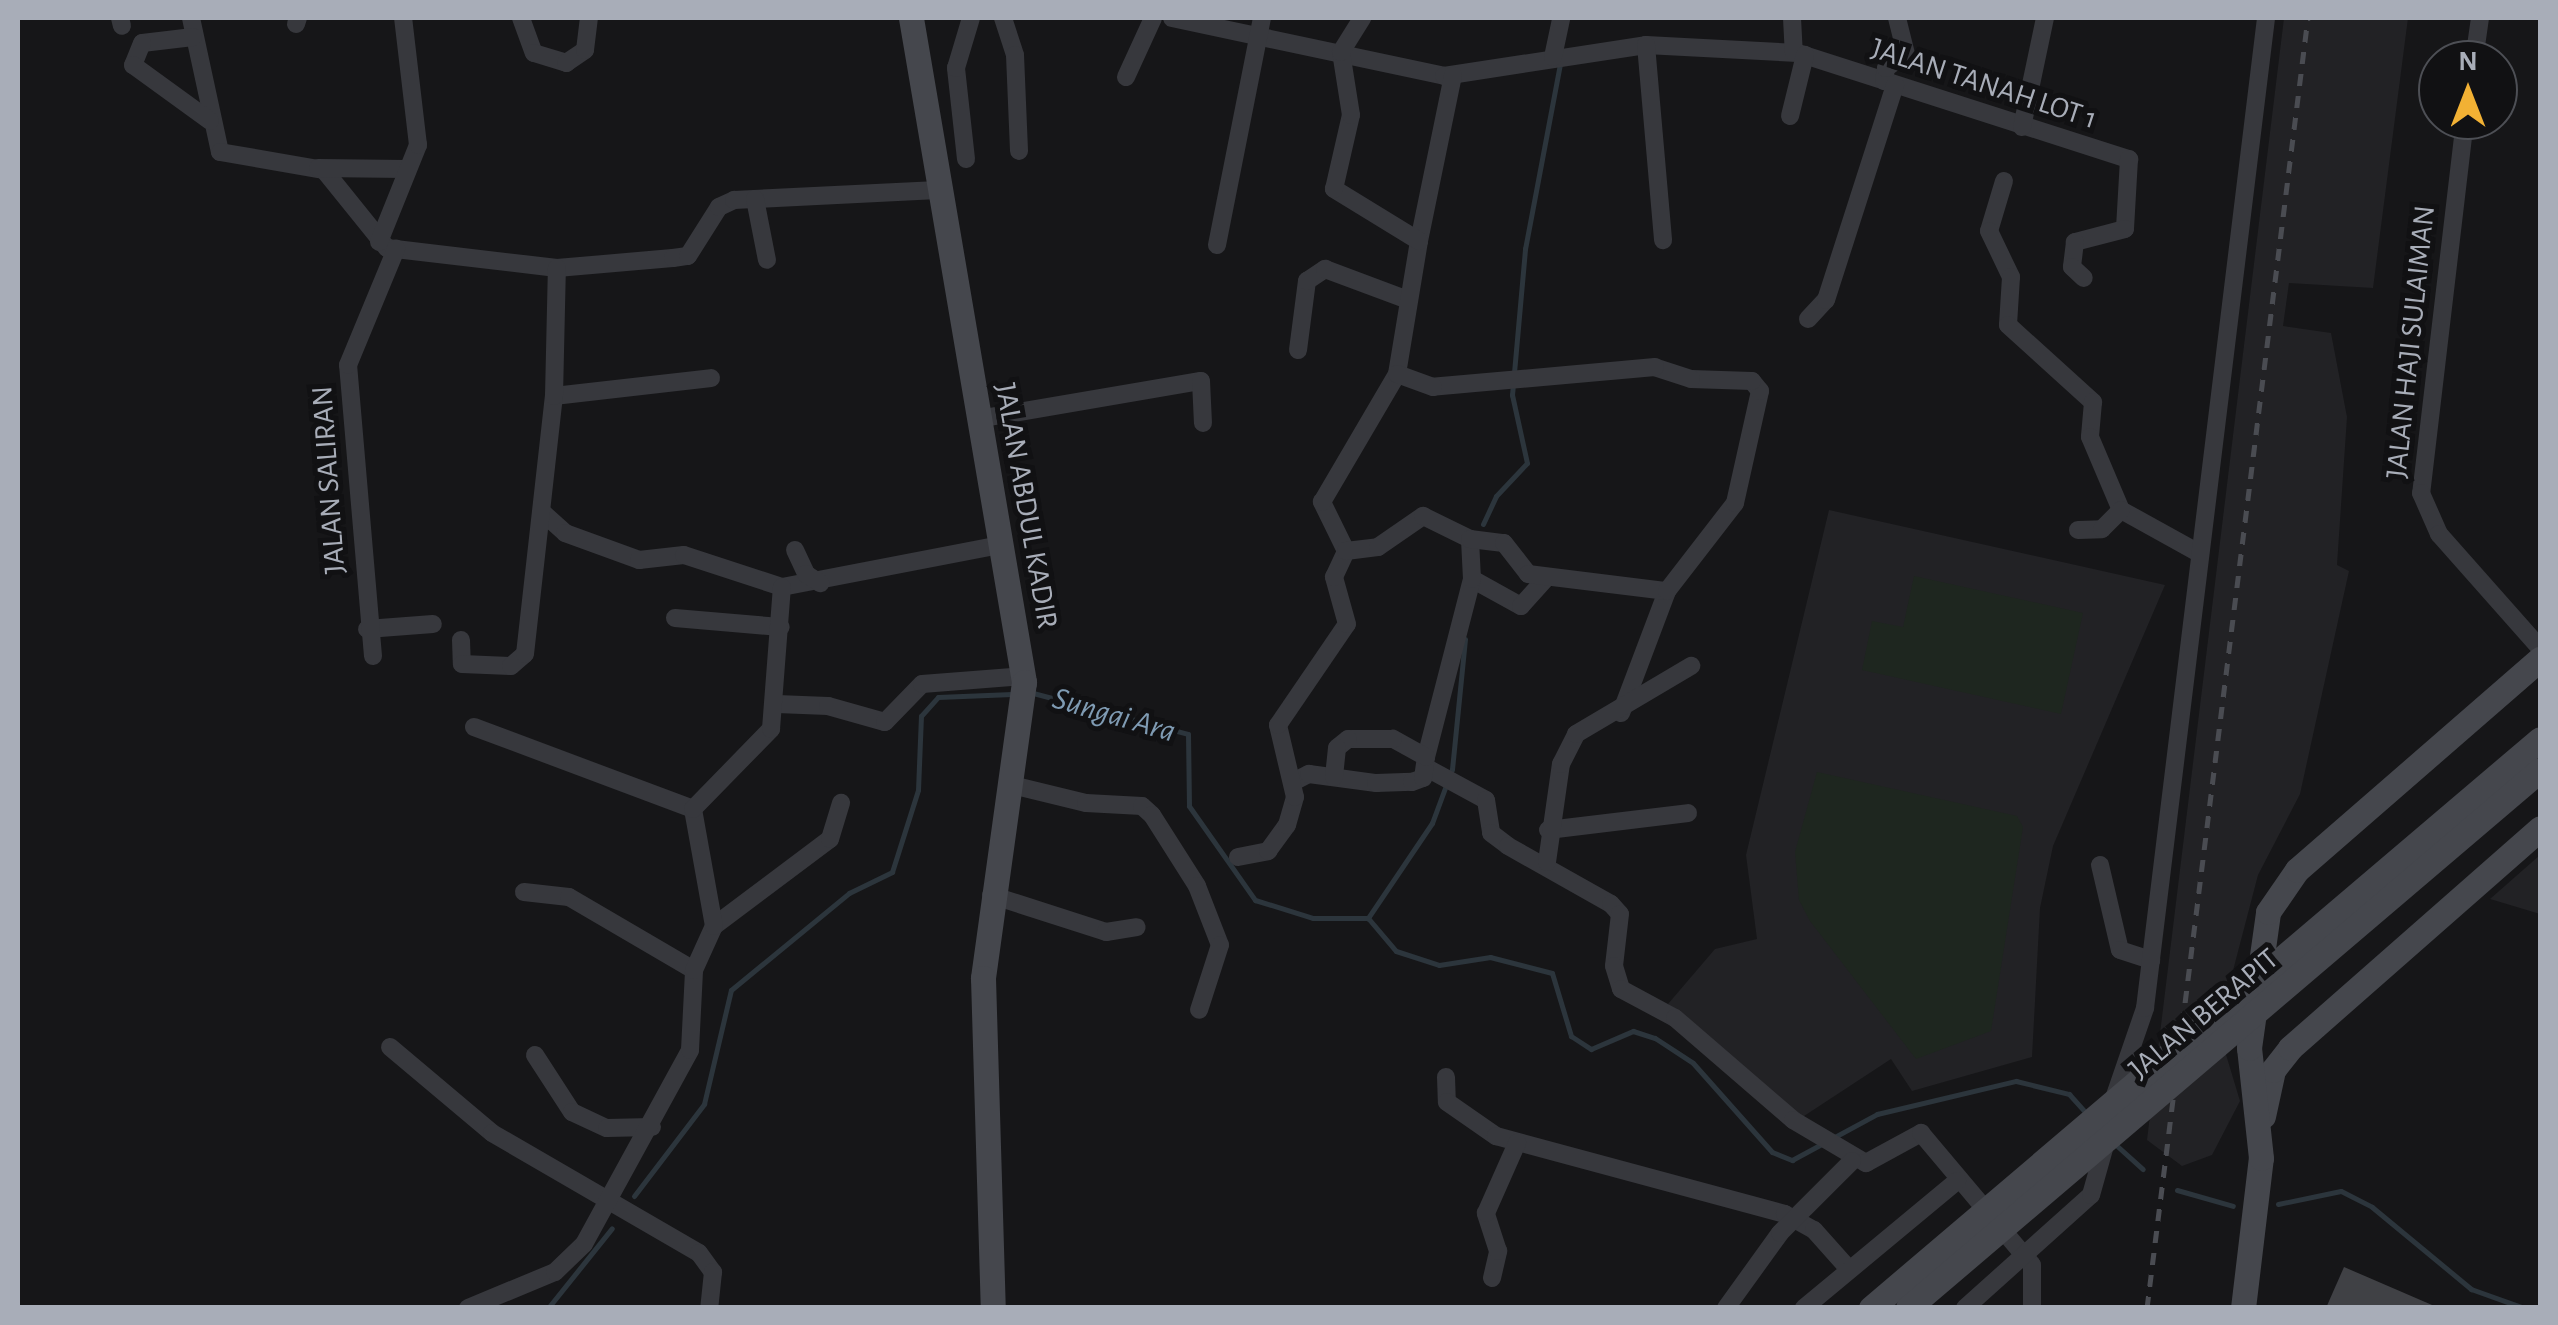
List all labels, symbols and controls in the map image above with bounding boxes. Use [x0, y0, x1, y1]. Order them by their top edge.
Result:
street label: JALAN TANAH LOT 1 [1867, 31, 2101, 137]
north arrow [2418, 40, 2518, 140]
text: N [2458, 48, 2478, 76]
street label: JALAN HAJI SULAIMAN [2379, 204, 2443, 480]
street label: JALAN ABDUL KADIR [987, 380, 1065, 632]
street label: JALAN SALIRAN [304, 385, 354, 575]
water label: Sungai Ara [1048, 679, 1180, 751]
street label: JALAN BERAPIT [2122, 941, 2286, 1087]

